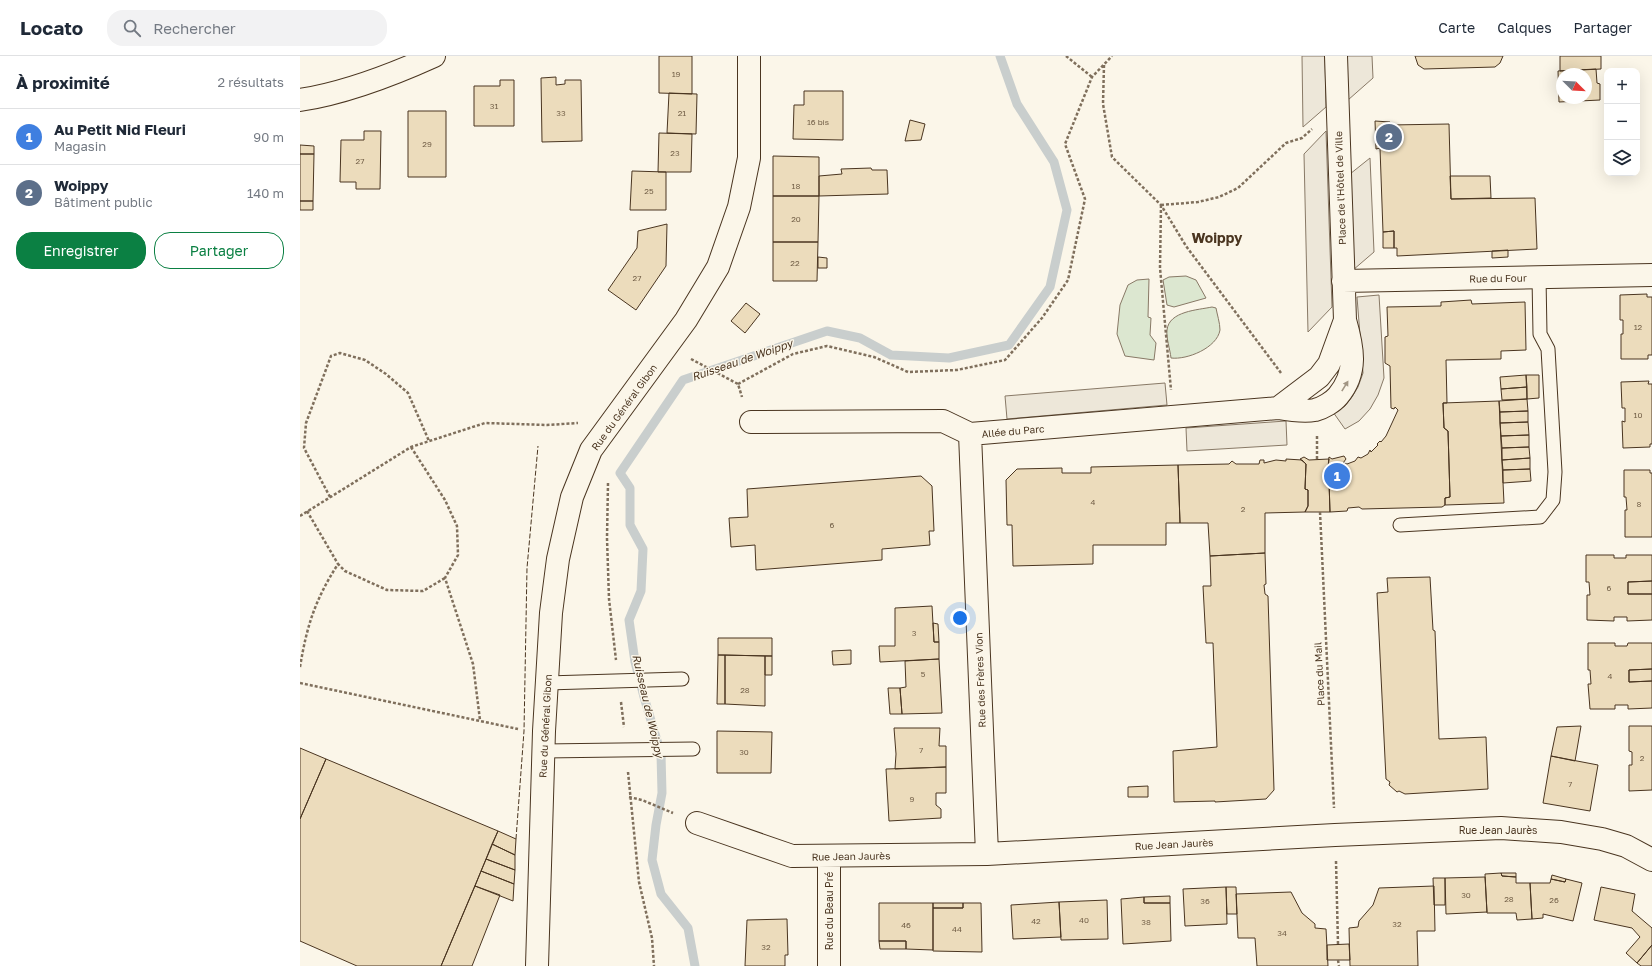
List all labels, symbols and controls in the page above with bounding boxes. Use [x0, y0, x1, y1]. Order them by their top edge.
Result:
search box [107, 10, 387, 46]
text: Locato [20, 16, 83, 39]
icon: search [121, 17, 143, 39]
text: Rechercher [153, 19, 236, 37]
text: Carte [1438, 19, 1475, 36]
text: Calques [1497, 19, 1552, 36]
text: Partager [1574, 19, 1632, 36]
north arrow [1556, 68, 1592, 104]
map controls [1604, 68, 1640, 176]
button: + [1604, 68, 1640, 104]
house number: 19 [672, 69, 681, 79]
text: À proximité [16, 72, 110, 93]
text: 2 résultats [218, 74, 284, 90]
house number: 31 [490, 101, 498, 111]
button: − [1604, 104, 1640, 140]
house number: 33 [556, 108, 566, 118]
house number: 21 [678, 108, 686, 118]
house number: 16 bis [807, 117, 829, 127]
text: Au Petit Nid Fleuri [54, 120, 186, 138]
pin: 2 [1376, 122, 1402, 152]
text: 1 [26, 129, 32, 145]
text: 90 m [253, 129, 284, 145]
street label: Place de l'Hôtel de Ville [1332, 131, 1348, 245]
text: Magasin [54, 138, 106, 154]
house number: 29 [422, 139, 432, 149]
button: layers [1604, 140, 1640, 176]
house number: 23 [670, 148, 680, 158]
house number: 27 [356, 156, 364, 166]
text: Woippy [54, 176, 109, 194]
house number: 18 [792, 181, 800, 191]
text: 2 [25, 185, 33, 201]
text: 140 m [247, 185, 284, 201]
house number: 25 [644, 186, 654, 196]
text: Bâtiment public [54, 194, 153, 210]
house number: 20 [791, 214, 801, 224]
district label: Woippy [1192, 229, 1243, 246]
button: Enregistrer [16, 232, 146, 269]
button: Partager [154, 232, 284, 269]
house number: 22 [790, 258, 800, 268]
street label: Rue du Four [1469, 271, 1527, 285]
house number: 27 [633, 273, 641, 283]
house number: 12 [1634, 322, 1643, 332]
water label: Ruisseau de Woippy [690, 336, 796, 384]
street label: Rue du Général Gibon [589, 362, 659, 452]
one-way arrow [1341, 381, 1349, 391]
house number: 10 [1634, 410, 1642, 420]
street label: Allée du Parc [981, 422, 1045, 440]
pin: 1 [1324, 461, 1350, 491]
house number: 4 [1091, 497, 1096, 507]
house number: 8 [1637, 499, 1642, 509]
house number: 2 [1241, 504, 1246, 514]
house number: 6 [830, 520, 835, 530]
house number: 6 [1607, 583, 1612, 593]
your location [950, 608, 970, 628]
house number: 3 [912, 628, 917, 638]
street label: Rue des Frères Vion [972, 632, 988, 728]
street label: Place du Mail [1311, 642, 1327, 706]
water label: Ruisseau de Woippy [629, 653, 667, 761]
house number: 5 [921, 669, 926, 679]
house number: 4 [1608, 671, 1613, 681]
street label: Rue du Général Gibon [536, 674, 554, 778]
house number: 28 [740, 685, 750, 695]
house number: 7 [919, 745, 923, 755]
house number: 30 [739, 747, 749, 757]
house number: 2 [1640, 753, 1645, 763]
house number: 7 [1568, 779, 1572, 789]
house number: 9 [910, 794, 915, 804]
street label: Rue Jean Jaurès [1459, 824, 1537, 836]
street label: Rue Jean Jaurès [1134, 836, 1214, 852]
street label: Rue Jean Jaurès [812, 849, 890, 863]
street label: Rue du Beau Pré [823, 872, 835, 950]
house number: 30 [1461, 890, 1471, 900]
house number: 28 [1504, 894, 1514, 904]
house number: 26 [1549, 895, 1559, 905]
house number: 36 [1200, 896, 1210, 906]
house number: 40 [1079, 915, 1089, 925]
house number: 42 [1031, 916, 1041, 926]
house number: 38 [1141, 917, 1151, 927]
house number: 32 [1392, 919, 1402, 929]
house number: 46 [901, 920, 911, 930]
house number: 44 [952, 924, 962, 934]
house number: 34 [1277, 928, 1287, 938]
house number: 32 [761, 942, 771, 952]

